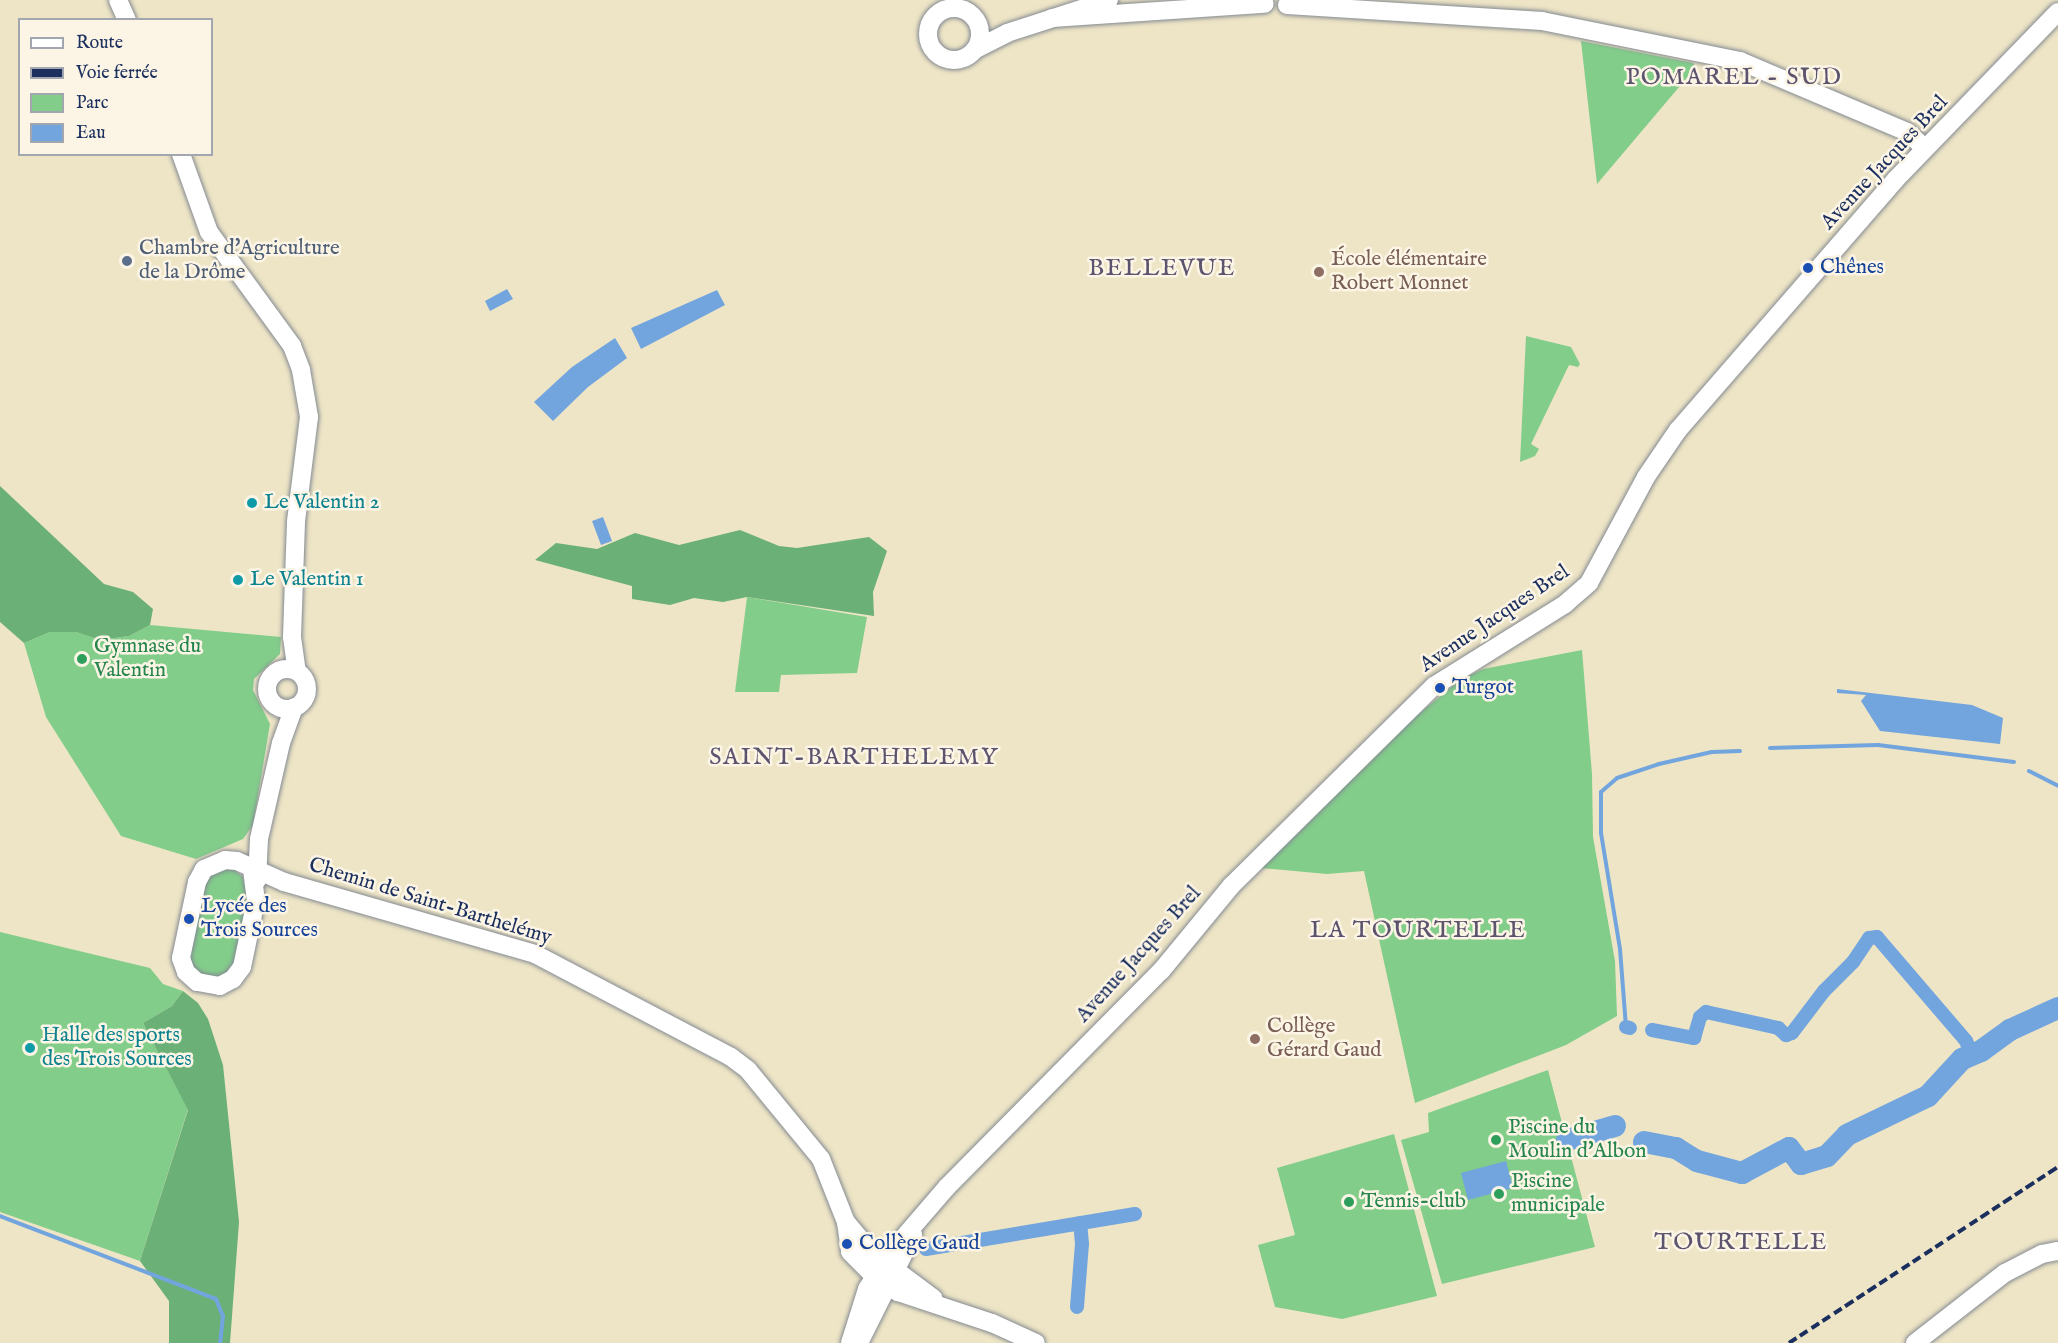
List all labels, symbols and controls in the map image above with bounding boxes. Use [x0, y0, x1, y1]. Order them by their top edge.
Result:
legend [18, 18, 213, 156]
text: Route [76, 32, 123, 55]
text: Voie ferrée [76, 62, 158, 85]
district label: POMAREL - SUD [1625, 64, 1843, 92]
street label: Avenue Jacques Brel [1816, 91, 1954, 235]
text: Parc [76, 92, 108, 115]
text: Eau [76, 122, 106, 145]
place label: Chambre d'Agriculture de la Drôme [139, 236, 340, 286]
place label: École élémentaire Robert Monnet [1331, 247, 1487, 297]
marker: Chambre d'Agriculture de la Drôme [120, 254, 134, 268]
district label: BELLEVUE [1088, 255, 1236, 283]
place label: Chênes [1820, 255, 1884, 281]
marker: Chênes [1801, 261, 1815, 275]
marker: École élémentaire Robert Monnet [1312, 265, 1326, 279]
place label: Le Valentin 2 [264, 490, 380, 516]
marker: Le Valentin 2 [245, 496, 259, 510]
street label: Avenue Jacques Brel [1416, 560, 1574, 678]
place label: Le Valentin 1 [250, 567, 364, 593]
marker: Le Valentin 1 [231, 573, 245, 587]
place label: Gymnase du Valentin [94, 634, 201, 684]
marker: Gymnase du Valentin [75, 652, 89, 666]
place label: Turgot [1452, 675, 1514, 701]
marker: Turgot [1433, 681, 1447, 695]
district label: SAINT-BARTHELEMY [709, 744, 999, 772]
street label: Chemin de Saint-Barthelémy [306, 853, 554, 951]
street label: Avenue Jacques Brel [1071, 882, 1207, 1028]
place label: Lycée des Trois Sources [201, 894, 318, 944]
marker: Lycée des Trois Sources [182, 912, 196, 926]
district label: LA TOURTELLE [1310, 917, 1526, 945]
place label: Collège Gérard Gaud [1267, 1014, 1381, 1064]
place label: Halle des sports des Trois Sources [42, 1023, 192, 1073]
marker: Collège Gérard Gaud [1248, 1032, 1262, 1046]
marker: Halle des sports des Trois Sources [23, 1041, 37, 1055]
place label: Piscine du Moulin d'Albon [1508, 1115, 1647, 1165]
marker: Piscine du Moulin d'Albon [1489, 1133, 1503, 1147]
place label: Piscine municipale [1511, 1169, 1605, 1219]
marker: Piscine municipale [1492, 1187, 1506, 1201]
place label: Tennis-club [1361, 1189, 1466, 1215]
marker: Tennis-club [1342, 1195, 1356, 1209]
district label: TOURTELLE [1654, 1229, 1828, 1257]
place label: Collège Gaud [859, 1231, 980, 1257]
marker: Collège Gaud [840, 1237, 854, 1251]

